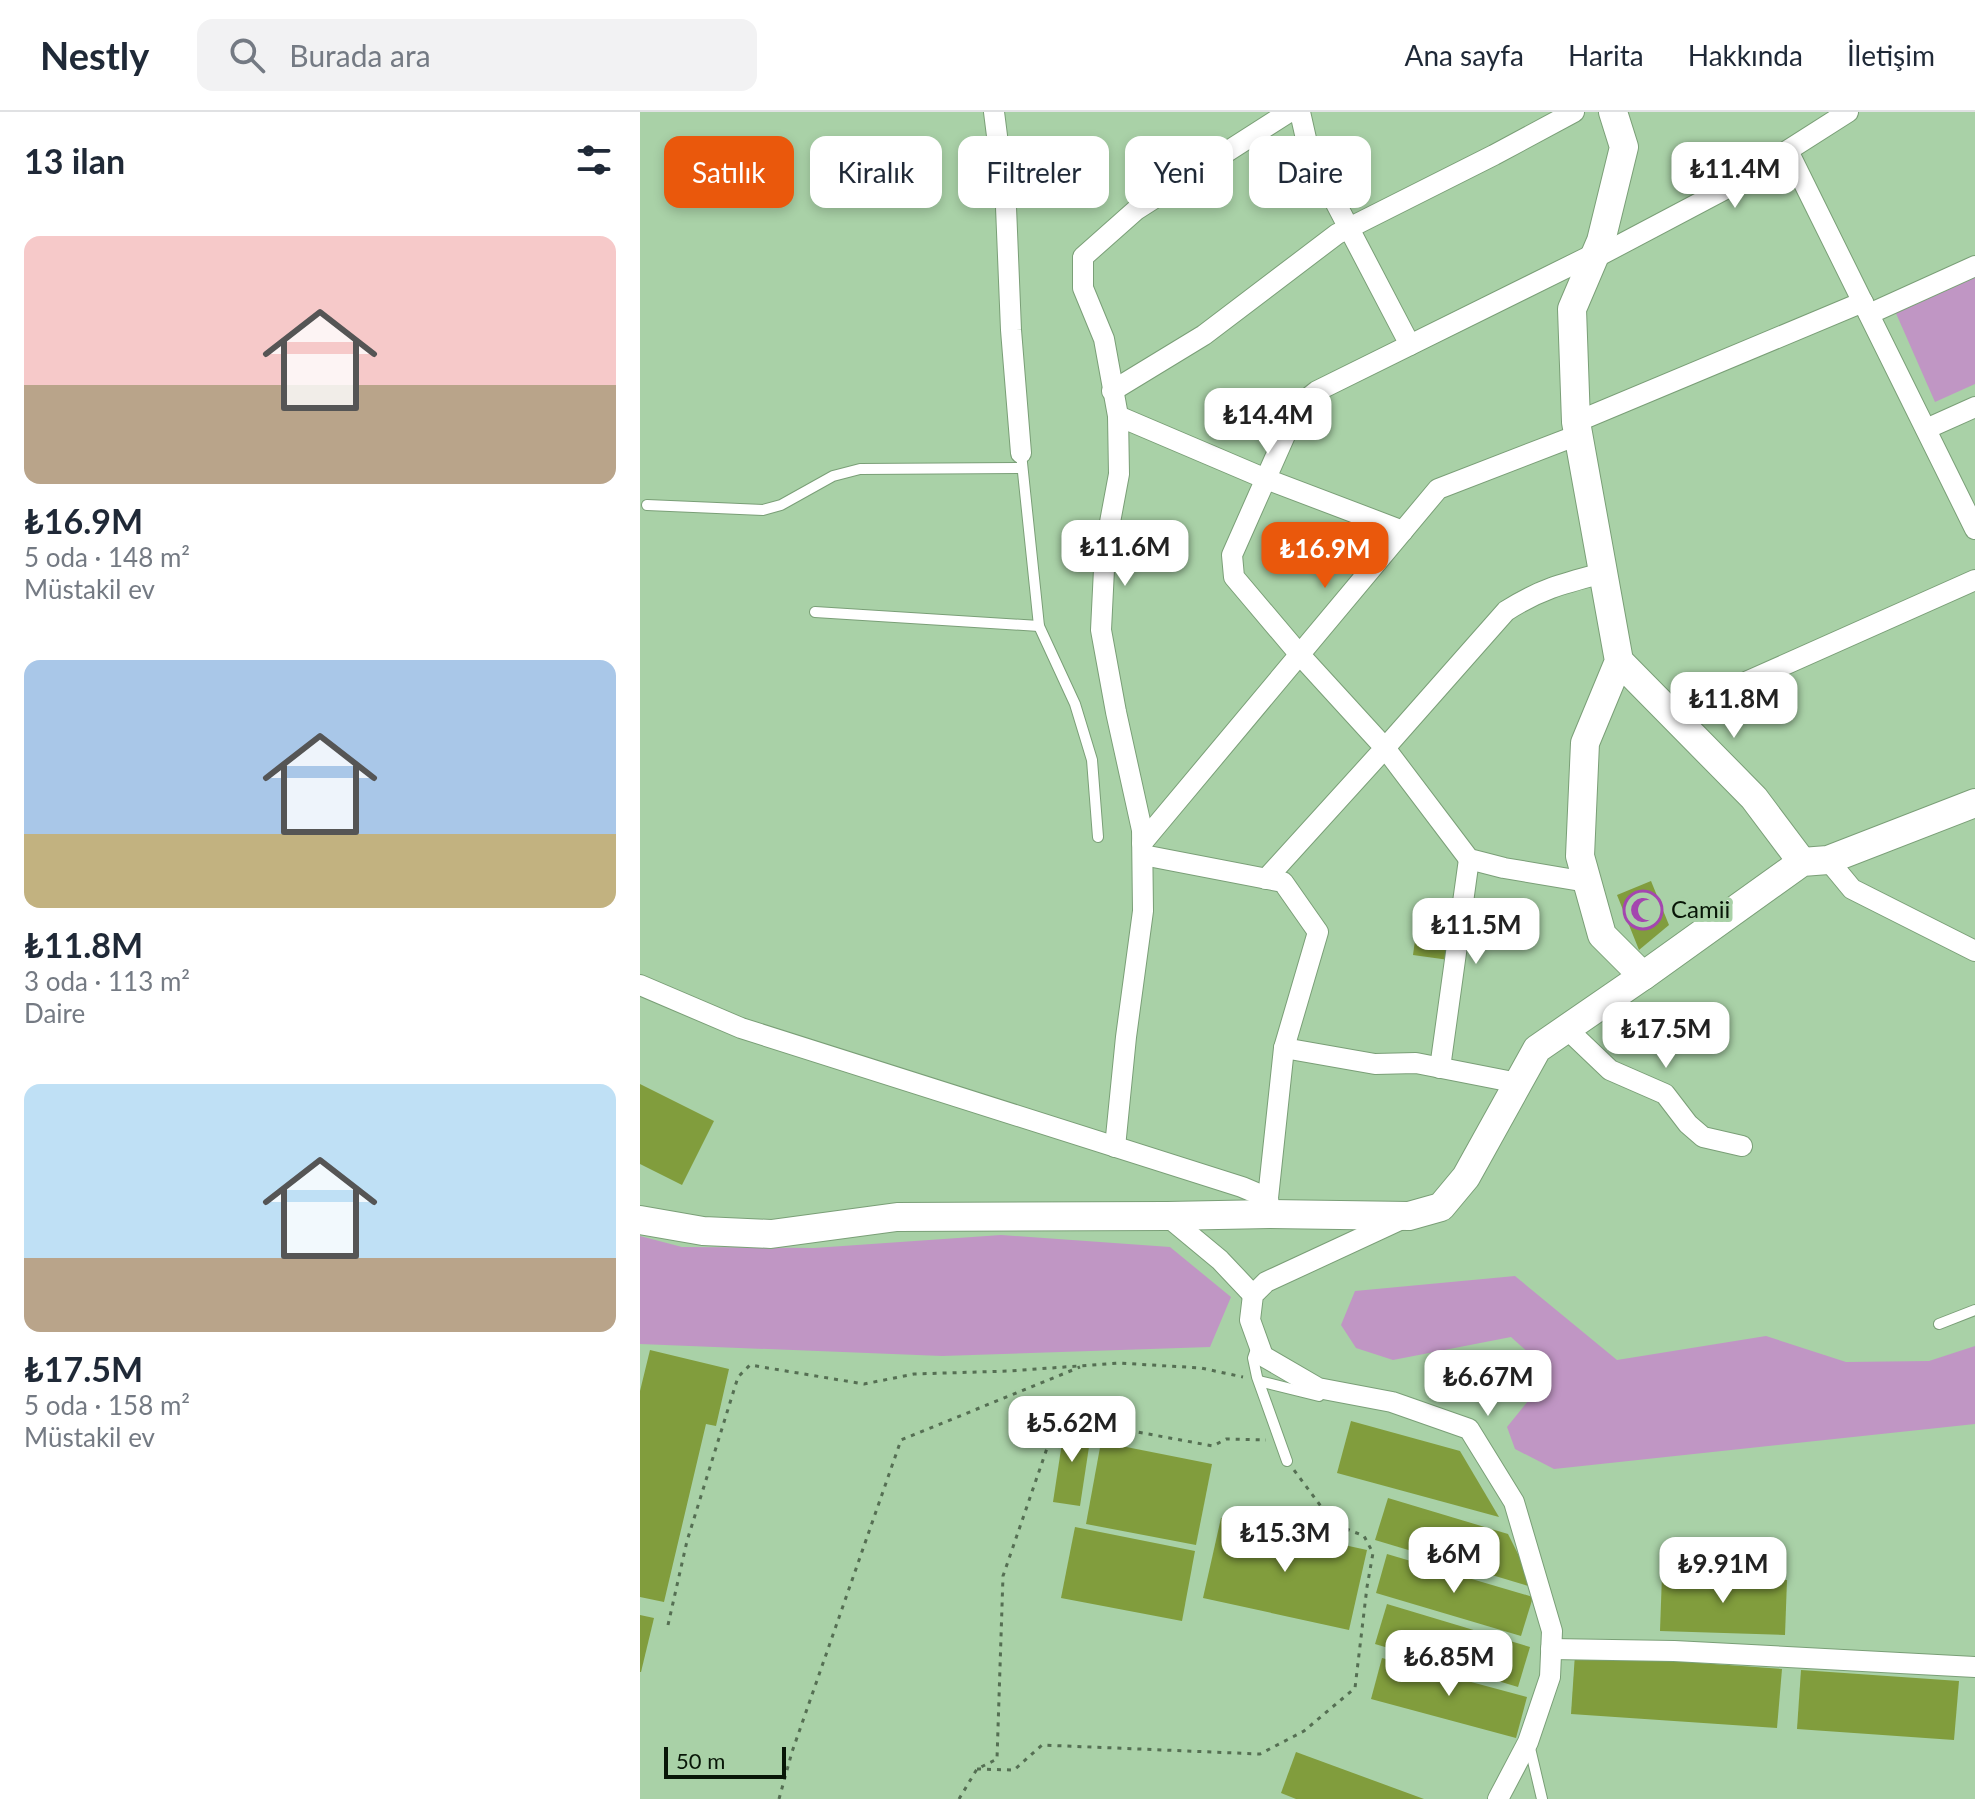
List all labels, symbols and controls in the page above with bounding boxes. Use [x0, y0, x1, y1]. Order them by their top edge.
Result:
search box [197, 19, 757, 91]
text: Nestly [40, 32, 149, 78]
icon: search [225, 33, 269, 77]
text: Burada ara [289, 37, 431, 73]
text: Ana sayfa [1405, 38, 1524, 72]
text: Harita [1568, 38, 1644, 72]
text: Hakkında [1688, 38, 1803, 72]
text: İletişim [1847, 38, 1935, 72]
chip: Satılık [664, 136, 794, 208]
chip: Kiralık [810, 136, 942, 208]
chip: Filtreler [958, 136, 1109, 208]
chip: Yeni [1125, 136, 1233, 208]
chip: Daire [1249, 136, 1371, 208]
icon: filters [572, 138, 616, 182]
text: 13 ilan [24, 140, 125, 181]
pin: ₺11.4M [1670, 142, 1800, 210]
text: ₺11.4M [1689, 152, 1781, 184]
icon: home [248, 288, 392, 432]
pin: ₺14.4M [1203, 388, 1333, 456]
text: ₺14.4M [1222, 398, 1314, 430]
text: ₺16.9M [24, 500, 143, 541]
pin: ₺11.6M [1060, 520, 1190, 588]
pin: ₺16.9M [1260, 522, 1390, 590]
text: ₺11.6M [1079, 530, 1171, 562]
text: ₺16.9M [1279, 532, 1371, 564]
text: 5 oda · 148 m² [24, 541, 190, 573]
text: Müstakil ev [24, 573, 155, 605]
pin: ₺11.8M [1669, 672, 1799, 740]
text: ₺11.8M [1688, 682, 1780, 714]
icon: home [248, 712, 392, 856]
mosque icon: Camii [1622, 889, 1664, 931]
place label: Camii [1671, 894, 1730, 923]
pin: ₺11.5M [1411, 898, 1541, 966]
text: ₺11.5M [1430, 908, 1522, 940]
text: ₺11.8M [24, 924, 143, 965]
text: 3 oda · 113 m² [24, 965, 190, 997]
text: Daire [24, 997, 85, 1029]
pin: ₺17.5M [1601, 1002, 1731, 1070]
text: ₺17.5M [1620, 1012, 1712, 1044]
icon: home [248, 1136, 392, 1280]
text: ₺17.5M [24, 1348, 143, 1389]
pin: ₺6.67M [1423, 1350, 1553, 1418]
text: ₺6.67M [1442, 1360, 1534, 1392]
text: 5 oda · 158 m² [24, 1389, 190, 1421]
pin: ₺5.62M [1007, 1396, 1137, 1464]
text: ₺5.62M [1026, 1406, 1118, 1438]
text: Müstakil ev [24, 1421, 155, 1453]
pin: ₺15.3M [1220, 1506, 1350, 1574]
text: ₺15.3M [1239, 1516, 1331, 1548]
pin: ₺6M [1415, 1527, 1493, 1595]
text: ₺6M [1427, 1537, 1481, 1569]
pin: ₺9.91M [1658, 1537, 1788, 1605]
text: ₺9.91M [1677, 1547, 1769, 1579]
pin: ₺6.85M [1384, 1630, 1514, 1698]
text: ₺6.85M [1403, 1640, 1495, 1672]
scale bar [664, 1743, 786, 1779]
text: 50 m [676, 1747, 725, 1774]

